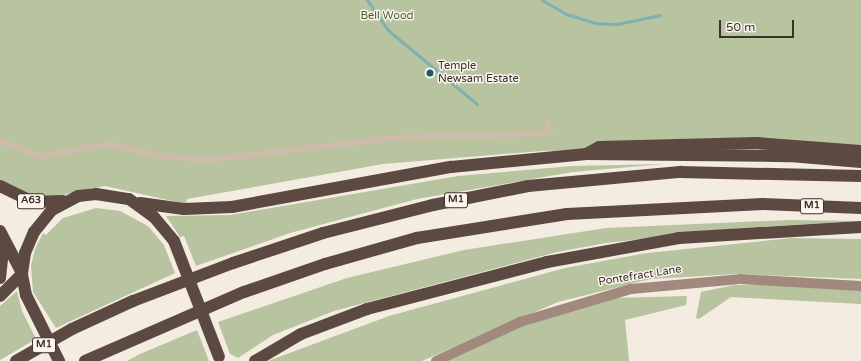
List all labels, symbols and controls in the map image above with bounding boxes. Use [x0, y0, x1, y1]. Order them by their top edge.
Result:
park label: Bell Wood [360, 9, 414, 23]
scale bar [721, 12, 796, 38]
text: 50 m [726, 20, 755, 34]
place label: Temple Newsam Estate [438, 60, 519, 86]
marker: Temple Newsam Estate [425, 68, 435, 78]
road number: M1 [444, 192, 468, 208]
road number: A63 [16, 193, 46, 209]
road number: M1 [800, 198, 824, 214]
street label: Pontefract Lane [598, 263, 682, 289]
road number: M1 [32, 337, 56, 353]

